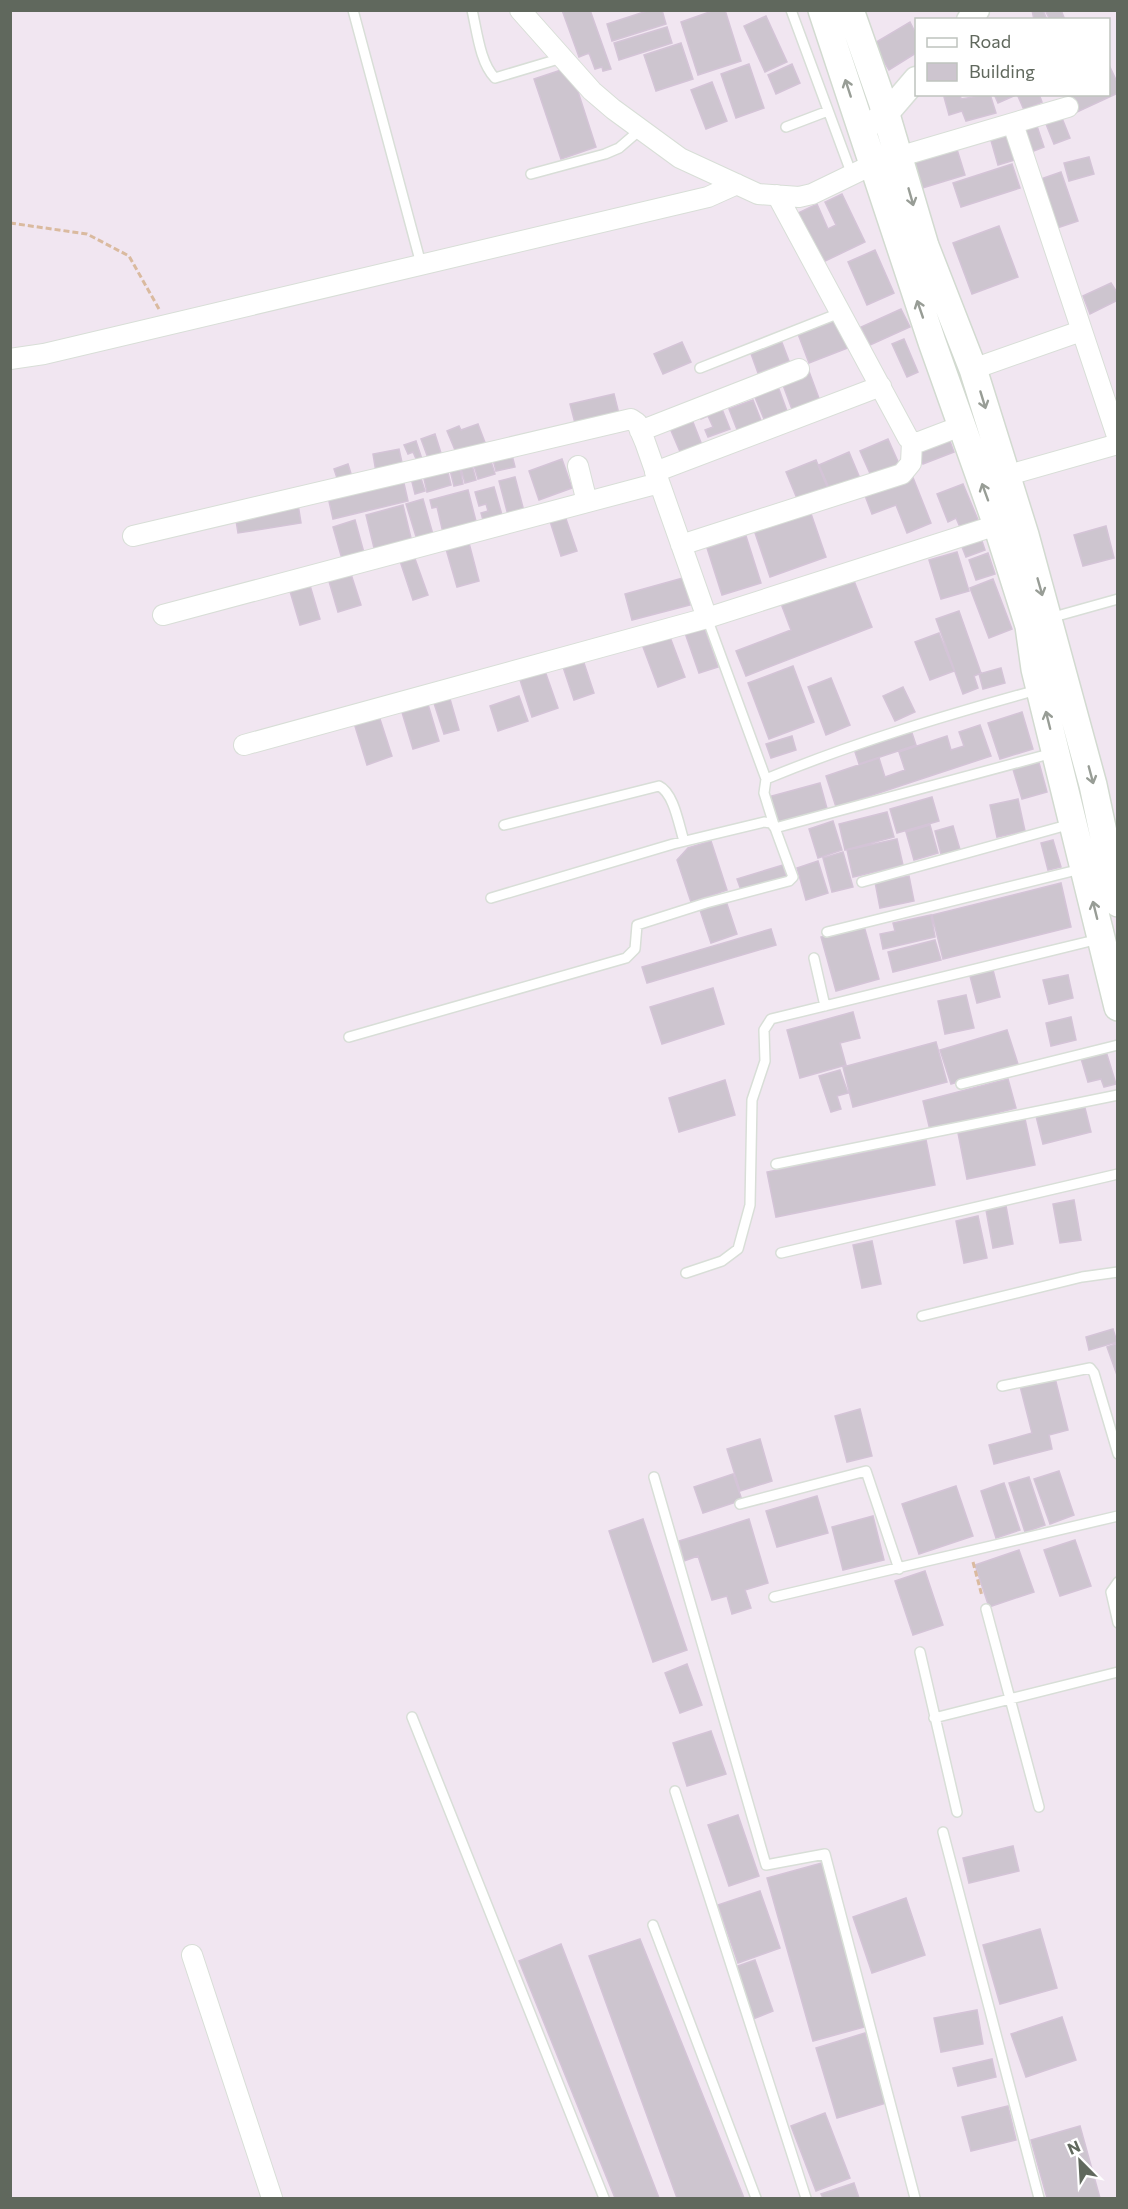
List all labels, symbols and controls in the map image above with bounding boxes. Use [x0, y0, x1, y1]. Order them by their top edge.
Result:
legend [915, 18, 1110, 96]
text: Road [969, 30, 1011, 52]
text: Building [969, 60, 1035, 82]
one-way arrow [842, 79, 853, 98]
one-way arrow [906, 187, 917, 206]
one-way arrow [914, 300, 925, 319]
one-way arrow [978, 391, 989, 410]
one-way arrow [979, 484, 990, 502]
one-way arrow [1035, 577, 1046, 596]
one-way arrow [1041, 711, 1053, 730]
one-way arrow [1085, 765, 1097, 784]
one-way arrow [1088, 900, 1100, 919]
north arrow [1050, 2131, 1110, 2191]
text: N [1064, 2136, 1083, 2158]

